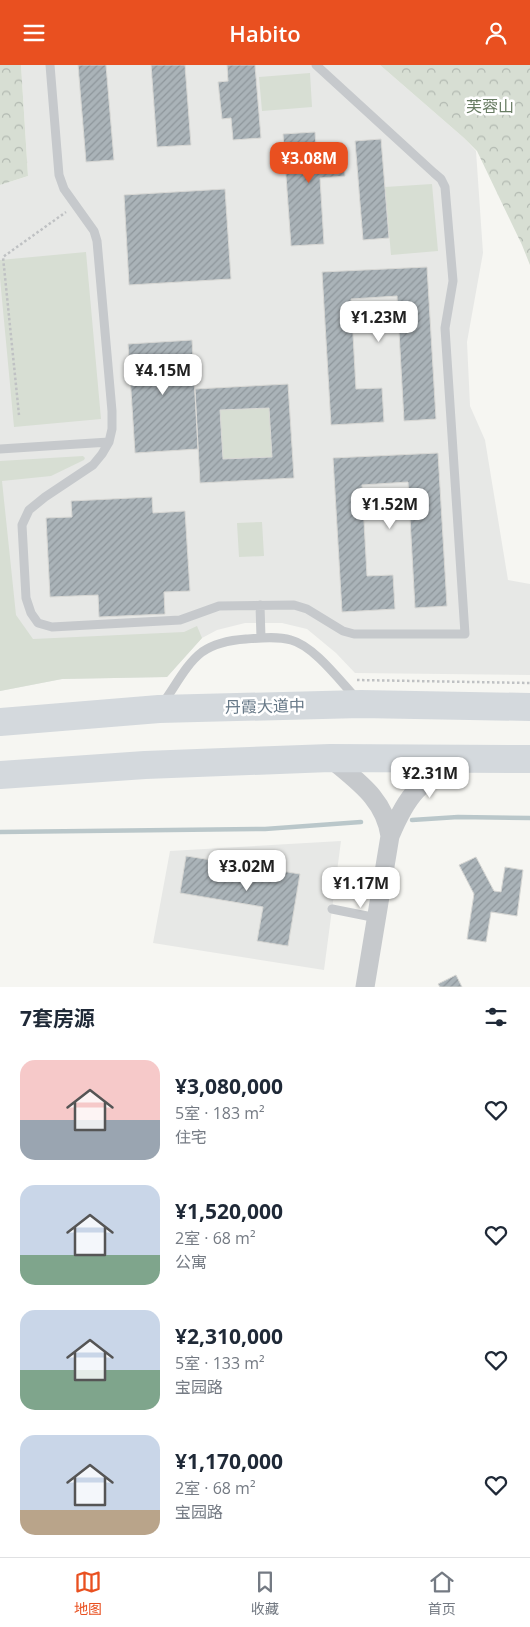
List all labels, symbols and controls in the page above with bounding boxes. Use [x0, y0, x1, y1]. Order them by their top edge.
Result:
text: Habito [229, 18, 301, 48]
icon: menu [20, 19, 48, 47]
icon: person [482, 19, 510, 47]
park label: 芙蓉山 [466, 95, 514, 117]
pin: ¥3.08M [268, 141, 350, 184]
text: ¥3.08M [281, 147, 337, 169]
pin: ¥1.23M [338, 301, 420, 343]
text: ¥1.23M [351, 306, 407, 328]
pin: ¥4.15M [122, 353, 204, 396]
text: ¥4.15M [135, 359, 191, 381]
pin: ¥1.52M [349, 487, 431, 530]
text: ¥1.52M [362, 493, 418, 515]
street label: 丹霞大道中 [225, 694, 305, 718]
pin: ¥2.31M [389, 757, 471, 799]
text: ¥2.31M [402, 762, 458, 784]
pin: ¥3.02M [206, 849, 288, 892]
text: ¥3.02M [219, 855, 275, 877]
pin: ¥1.17M [320, 867, 402, 909]
text: ¥1.17M [333, 872, 389, 894]
icon: filters [482, 1003, 510, 1031]
text: 7套房源 [20, 1004, 95, 1032]
text: ¥3,080,000 [175, 1072, 283, 1100]
icon: home [60, 1080, 120, 1140]
icon: heart [482, 1096, 510, 1124]
text: 5室 · 183 m² [175, 1102, 265, 1124]
text: 住宅 [175, 1126, 207, 1148]
text: ¥1,520,000 [175, 1197, 283, 1225]
icon: home [60, 1205, 120, 1265]
icon: heart [482, 1221, 510, 1249]
text: 2室 · 68 m² [175, 1227, 256, 1249]
text: 公寓 [175, 1251, 207, 1273]
text: ¥2,310,000 [175, 1322, 283, 1350]
icon: home [60, 1330, 120, 1390]
icon: heart [482, 1346, 510, 1374]
text: 5室 · 133 m² [175, 1352, 265, 1374]
text: 宝园路 [175, 1376, 223, 1398]
text: ¥1,170,000 [175, 1447, 283, 1475]
icon: home [60, 1455, 120, 1515]
icon: heart [482, 1471, 510, 1499]
text: 2室 · 68 m² [175, 1477, 256, 1499]
text: 宝园路 [175, 1501, 223, 1523]
tab: 地图 [74, 1568, 102, 1618]
tab: 收藏 [251, 1568, 279, 1618]
tab: 首页 [428, 1568, 456, 1618]

